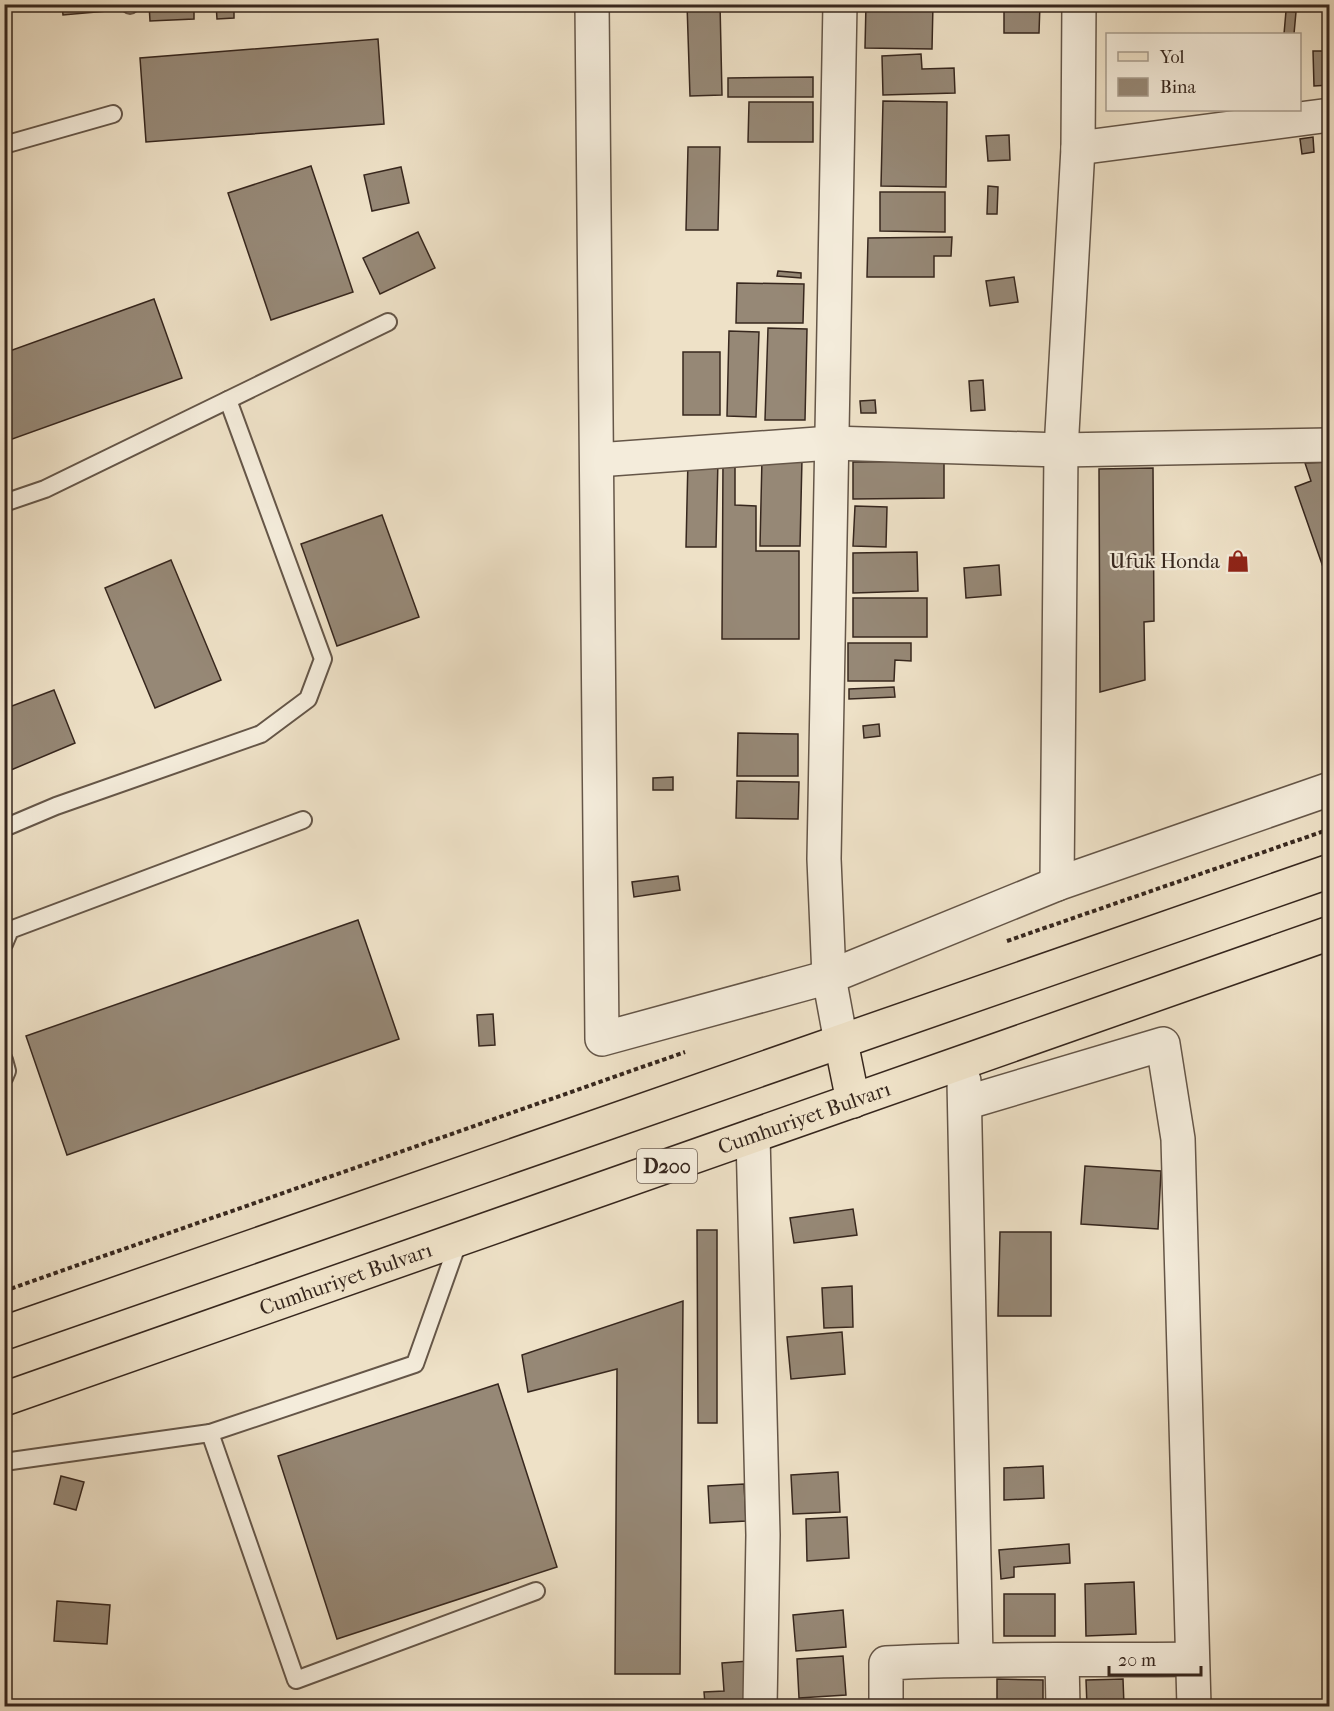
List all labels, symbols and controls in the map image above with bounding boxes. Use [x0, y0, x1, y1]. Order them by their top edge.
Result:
legend [1106, 33, 1301, 111]
text: Yol [1159, 47, 1185, 68]
text: Bina [1160, 77, 1196, 98]
shop icon: Ufuk Honda [1225, 548, 1251, 574]
place label: Ufuk Honda [1109, 549, 1220, 573]
street label: Cumhuriyet Bulvarı [715, 1076, 893, 1159]
road number: D200 [637, 1149, 697, 1183]
street label: Cumhuriyet Bulvarı [256, 1238, 435, 1320]
scale bar [1109, 1639, 1200, 1677]
text: 20 m [1118, 1650, 1156, 1671]

